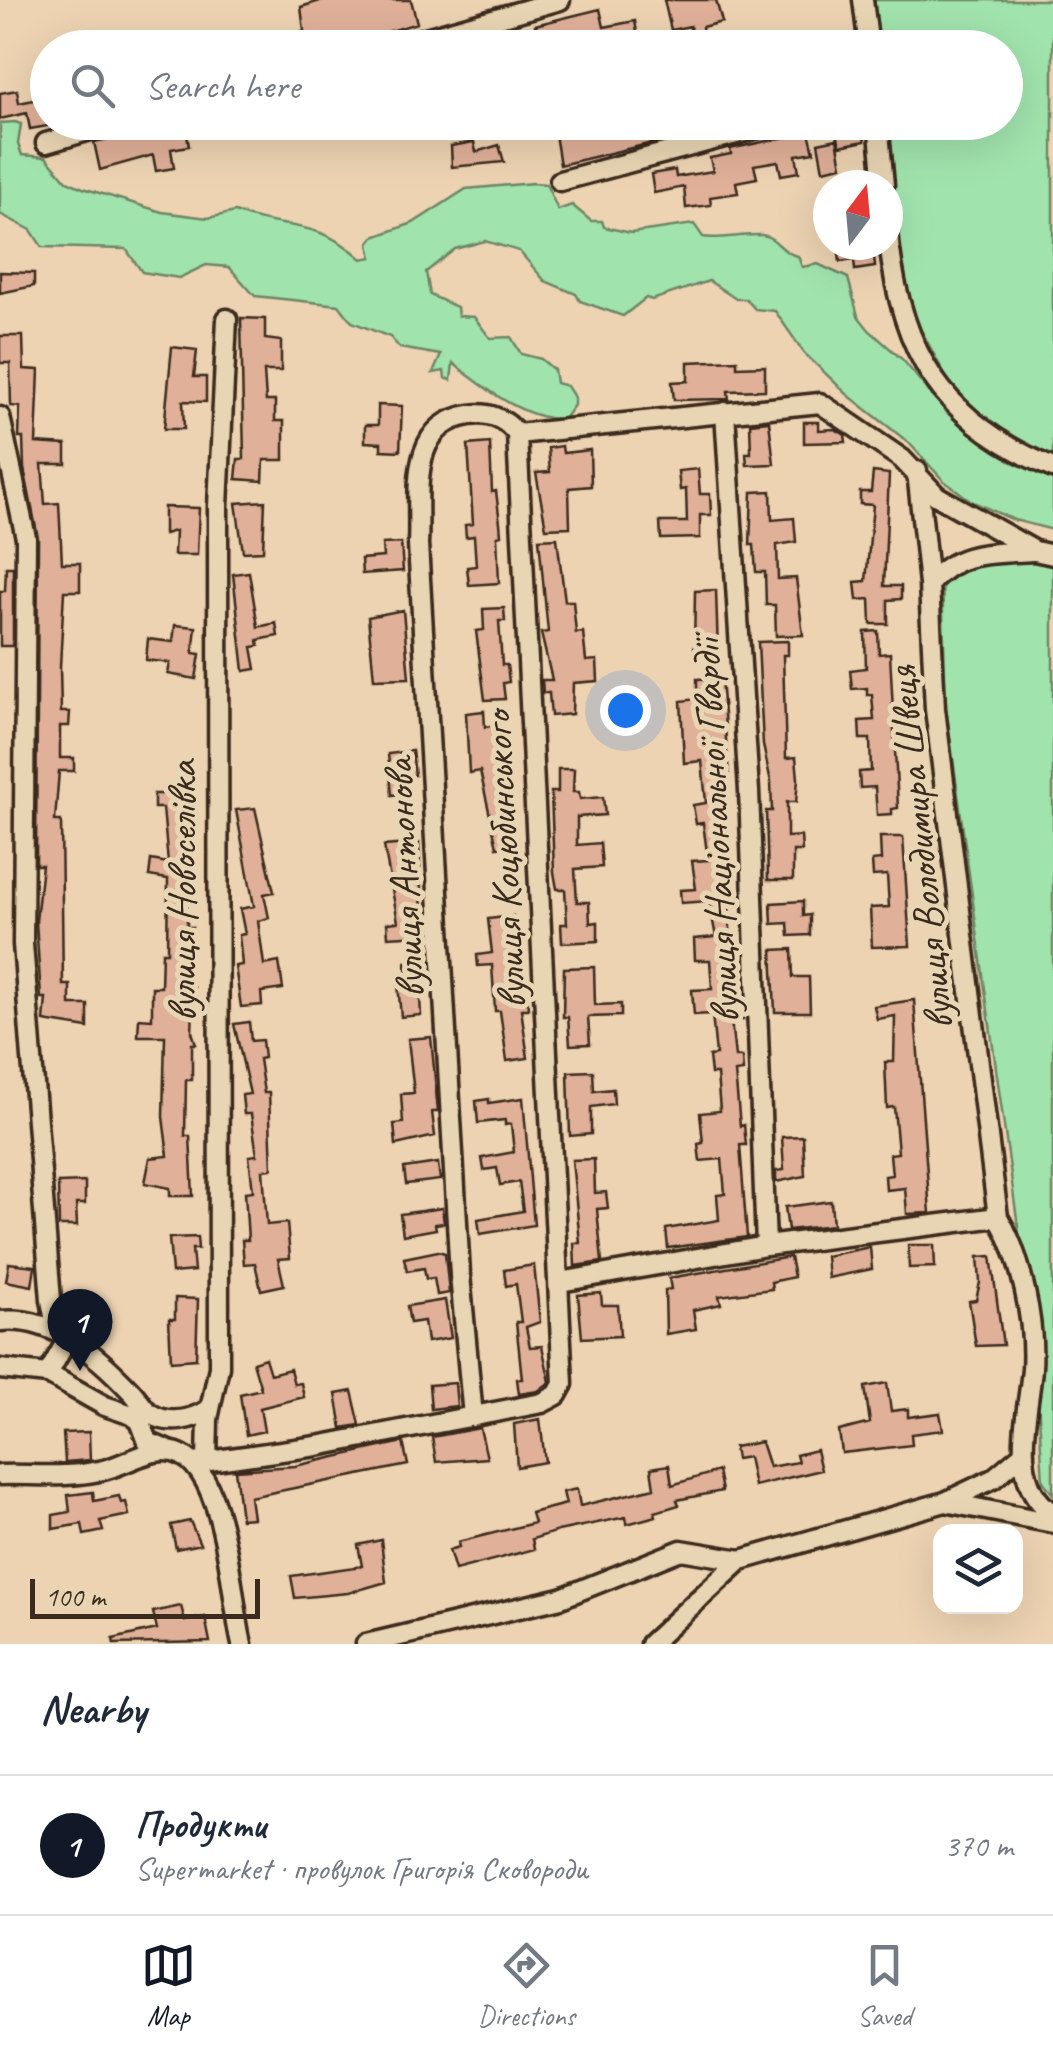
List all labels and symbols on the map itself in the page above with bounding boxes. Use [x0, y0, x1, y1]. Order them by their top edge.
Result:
north arrow [813, 170, 903, 260]
street label: вулиця Національної Гвардії [679, 630, 752, 1025]
street label: вулиця Володимира Швеця [875, 662, 966, 1032]
your location [600, 685, 651, 736]
street label: вулиця Коцюбинського [470, 706, 539, 1010]
street label: вулиця Антонова [372, 753, 437, 999]
street label: вулиця Новоселівка [156, 758, 209, 1022]
pin: 1 [48, 1288, 112, 1371]
scale bar [30, 1574, 260, 1618]

